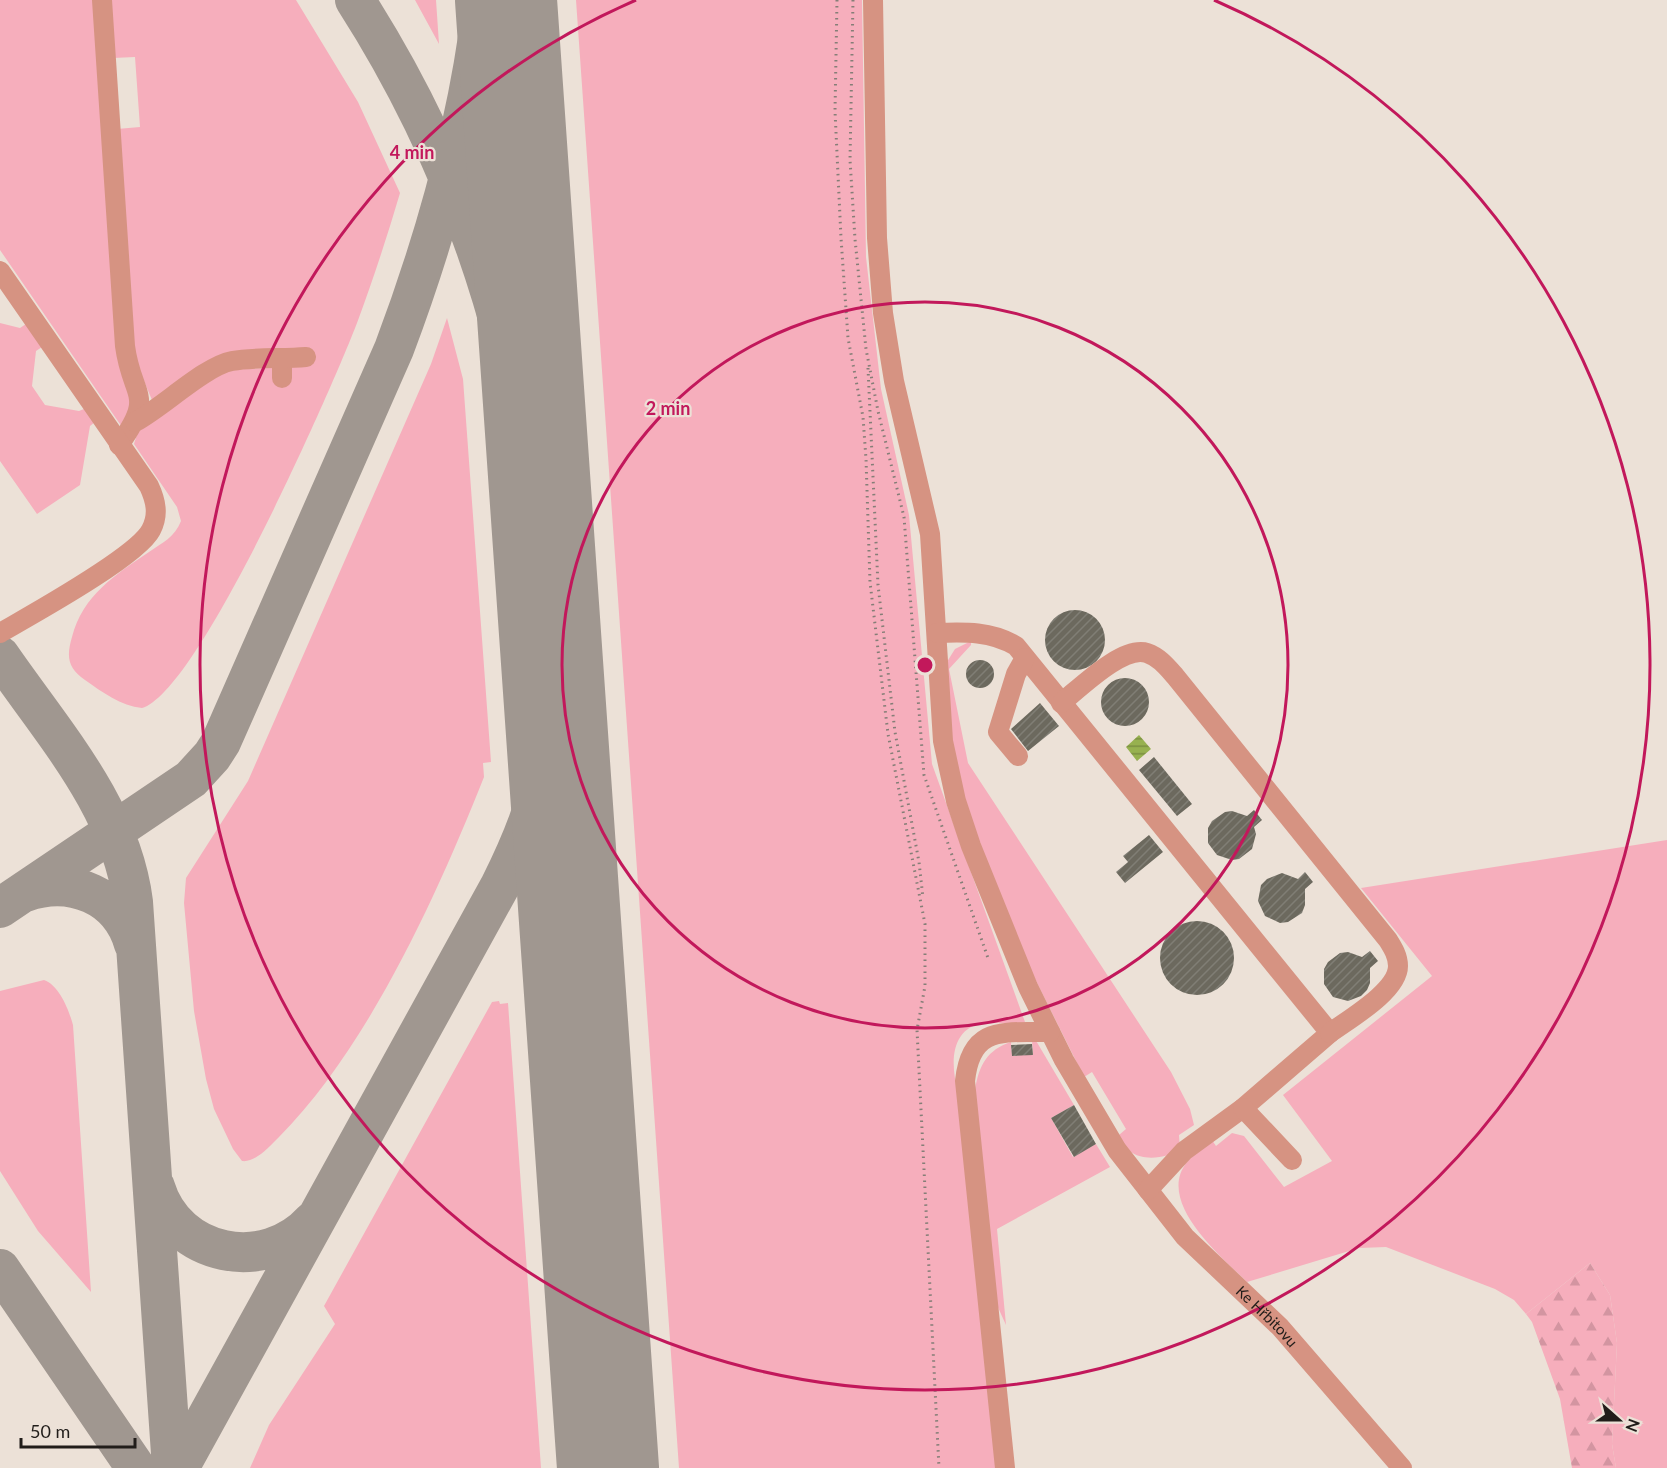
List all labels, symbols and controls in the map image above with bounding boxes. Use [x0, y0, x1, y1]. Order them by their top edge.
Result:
text: 4 min [390, 141, 434, 163]
text: 2 min [646, 397, 690, 419]
centre of rings [915, 655, 935, 675]
street label: Ke Hřbitovu [1233, 1282, 1302, 1350]
north arrow [1589, 1390, 1649, 1450]
scale bar [21, 1411, 135, 1449]
text: N [1622, 1416, 1645, 1435]
text: 50 m [30, 1420, 70, 1442]

